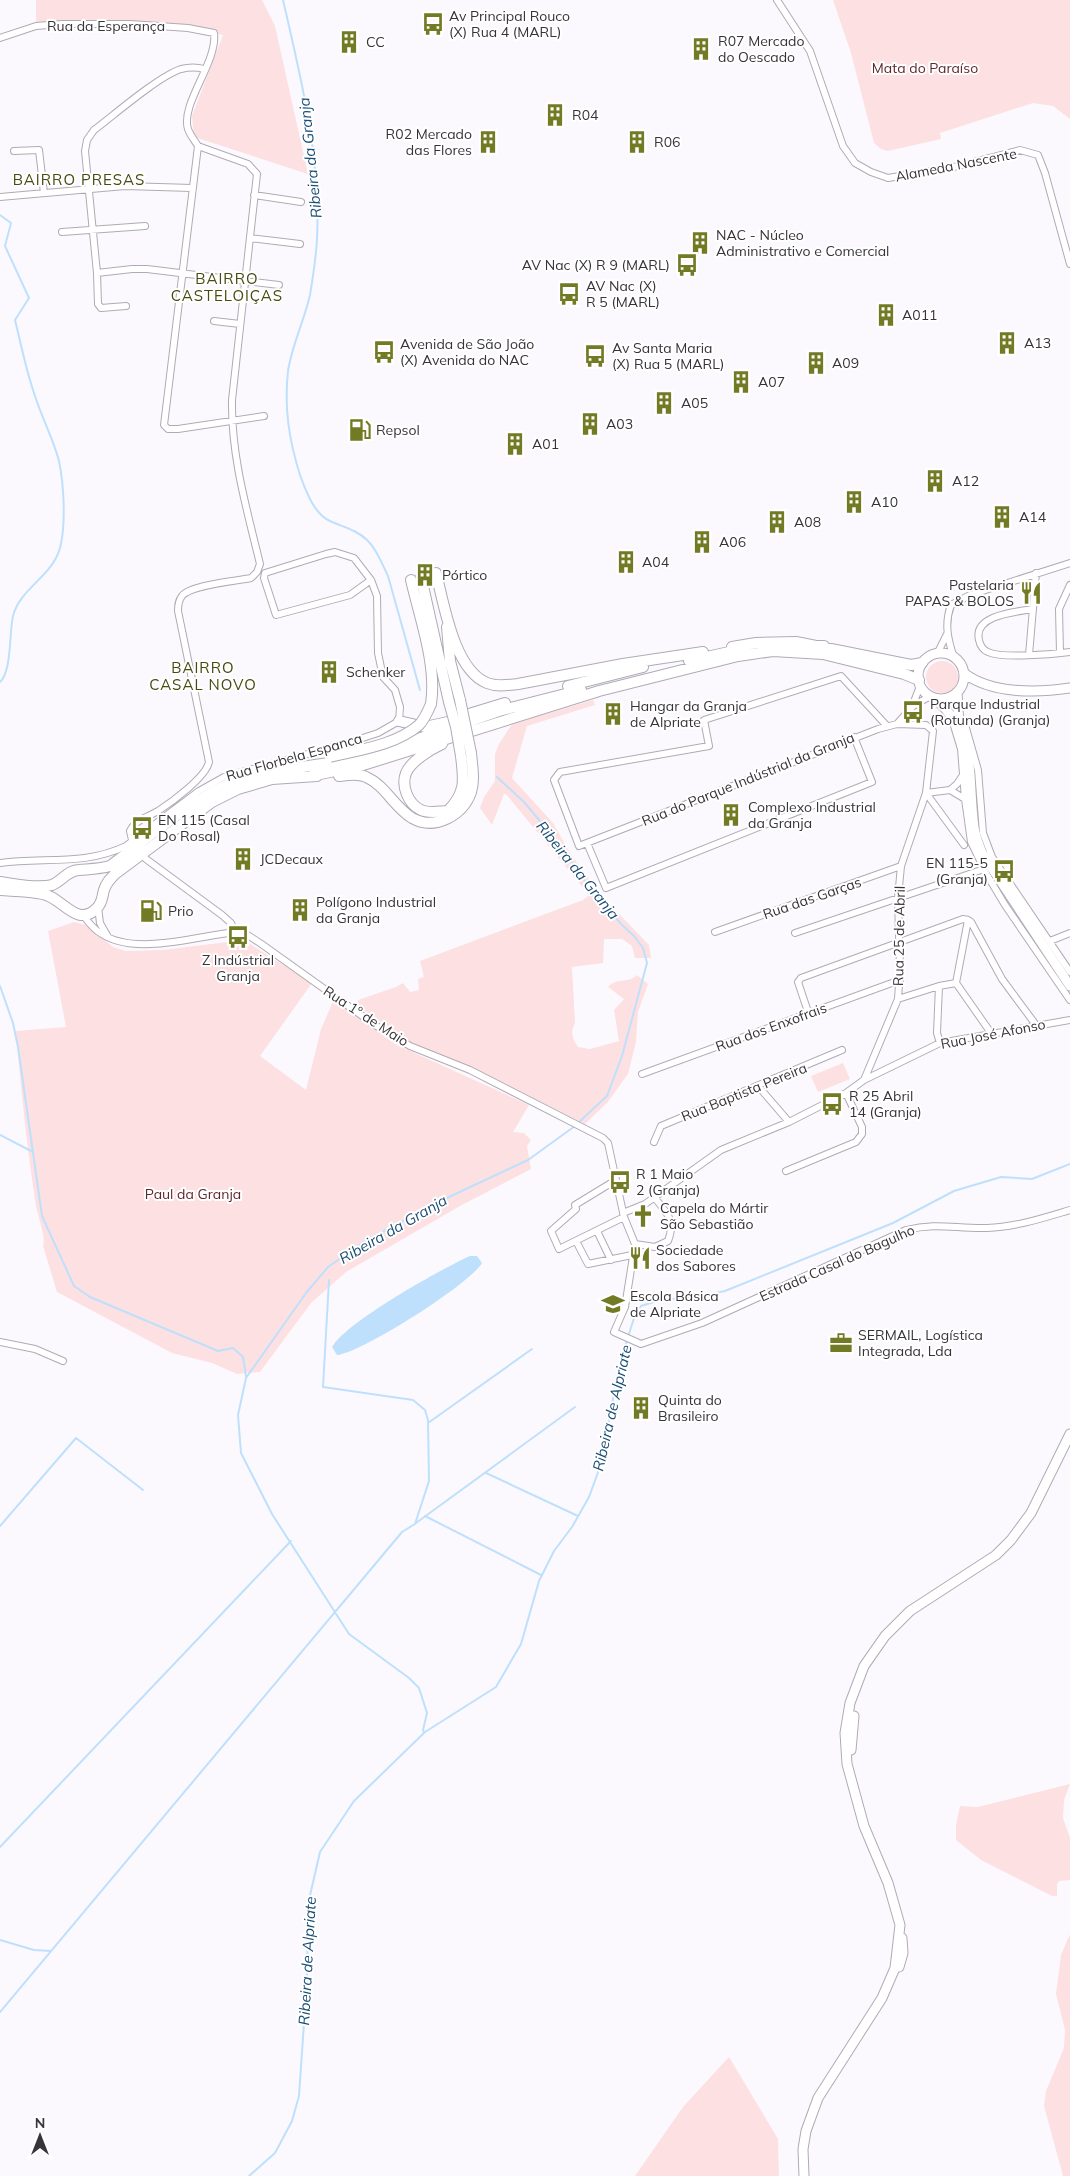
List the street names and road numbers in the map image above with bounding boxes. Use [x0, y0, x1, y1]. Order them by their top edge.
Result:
street label: Rua da Esperança [47, 17, 165, 35]
street label: Alameda Nascente [894, 144, 1018, 186]
street label: Rua do Parque Indústrial da Granja [639, 728, 857, 830]
street label: Rua Florbela Espanca [224, 729, 364, 785]
street label: Rua das Garças [760, 873, 864, 923]
street label: Rua 25 de Abril [889, 886, 909, 986]
street label: Rua 1º de Maio [320, 982, 412, 1050]
street label: Rua dos Enxofrais [713, 999, 829, 1055]
street label: Rua José Afonso [939, 1015, 1047, 1053]
street label: Rua Baptista Pereira [679, 1059, 809, 1125]
street label: Estrada Casal do Bagulho [757, 1221, 917, 1305]

